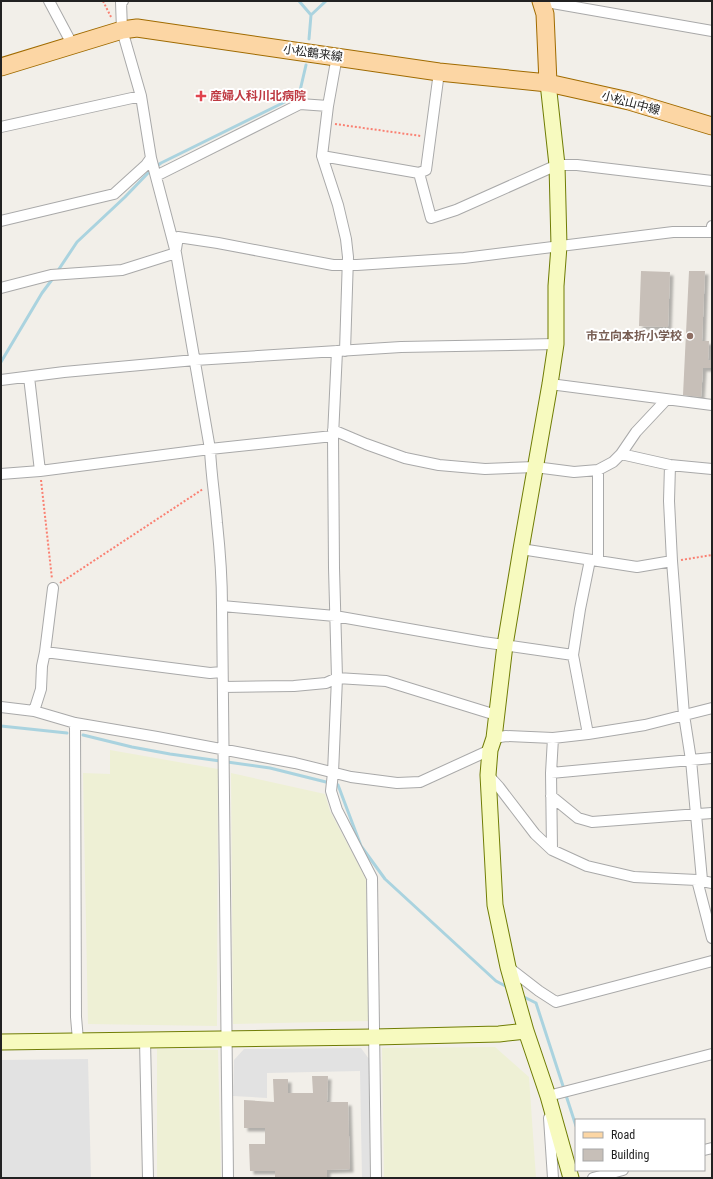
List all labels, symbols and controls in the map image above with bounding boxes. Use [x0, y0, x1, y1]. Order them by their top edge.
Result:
street label: 小松鶴来線 [282, 42, 344, 64]
street label: 小松山中線 [600, 88, 662, 118]
place label: 産婦人科川北病院 [210, 89, 306, 103]
marker: 産婦人科川北病院 [195, 90, 207, 102]
place label: 市立向本折小学校 [586, 329, 682, 343]
marker: 市立向本折小学校 [685, 331, 695, 341]
legend [575, 1119, 705, 1171]
text: Road [611, 1128, 635, 1142]
text: Building [611, 1148, 649, 1162]

